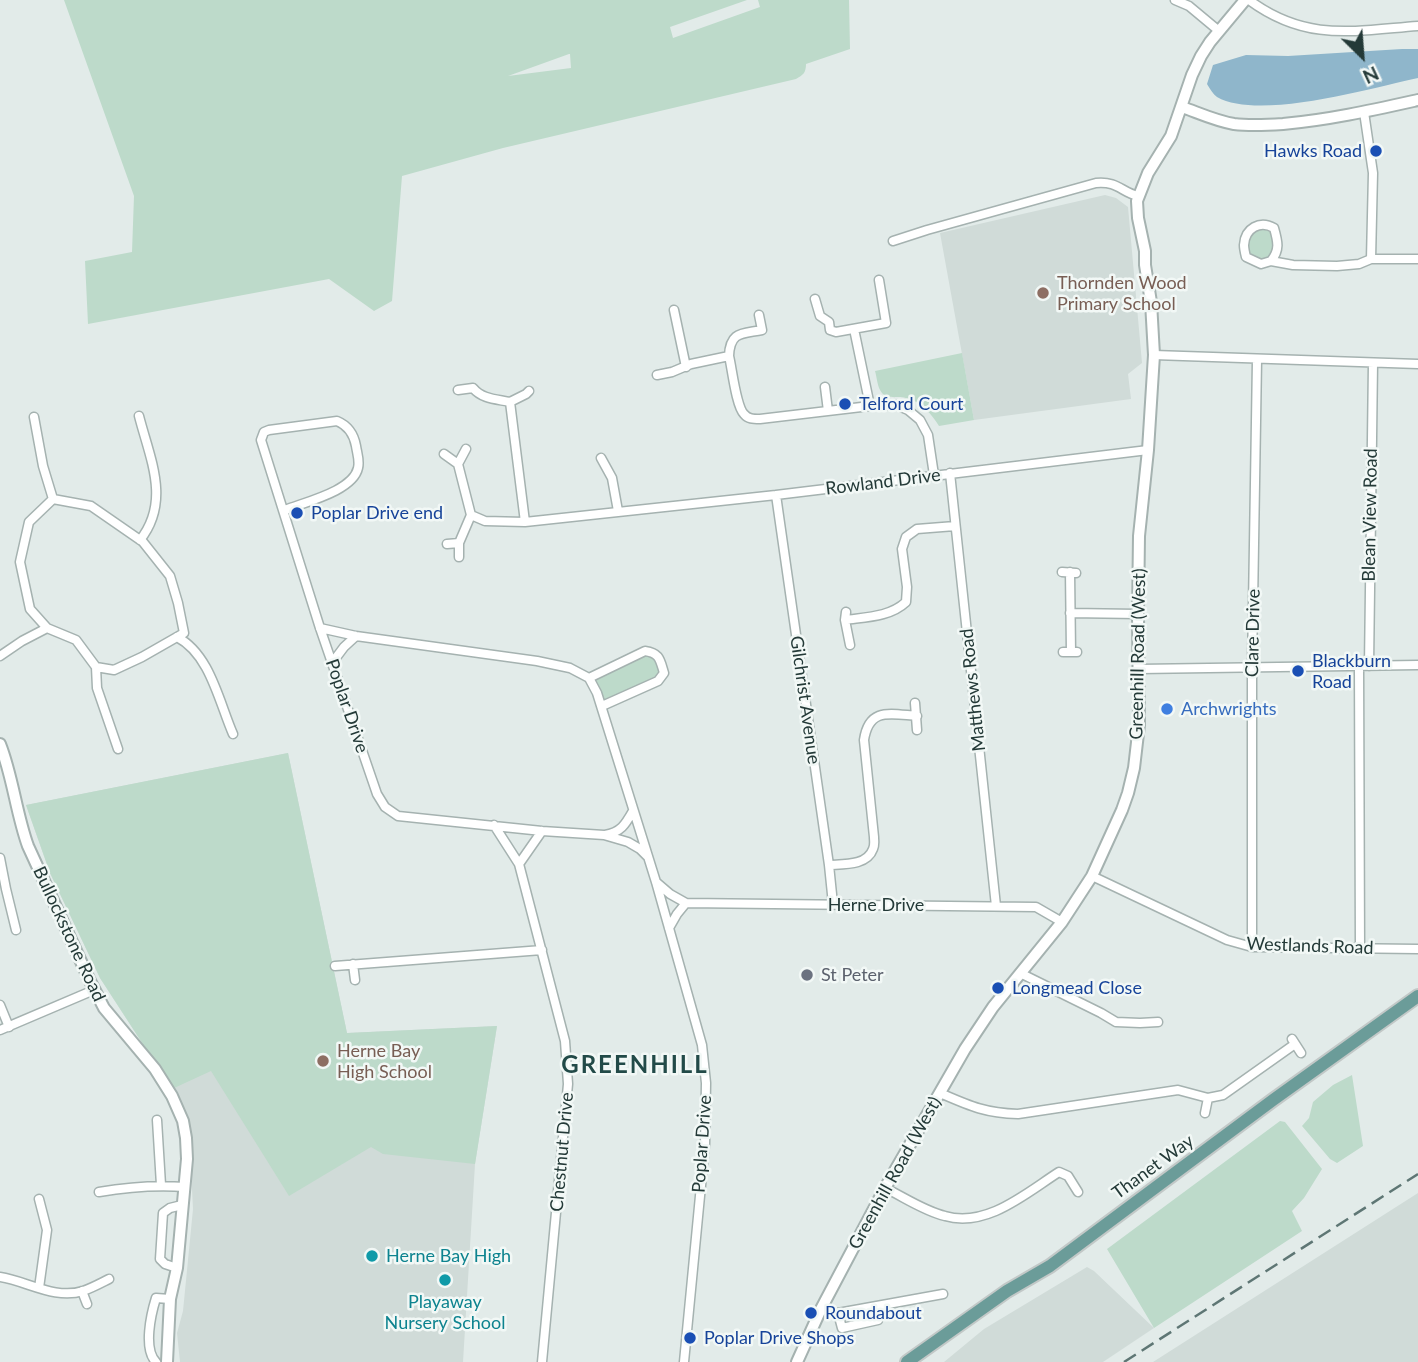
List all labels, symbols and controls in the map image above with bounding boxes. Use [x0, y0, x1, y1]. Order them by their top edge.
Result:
north arrow [1327, 21, 1397, 91]
text: N [1360, 62, 1383, 89]
place label: Hawks Road [1264, 140, 1362, 162]
marker: Hawks Road [1368, 143, 1384, 159]
place label: Thornden Wood Primary School [1057, 272, 1187, 314]
marker: Thornden Wood Primary School [1035, 285, 1051, 301]
place label: Telford Court [859, 393, 963, 415]
marker: Telford Court [837, 396, 853, 412]
street label: Blean View Road [1358, 448, 1382, 582]
street label: Rowland Drive [824, 464, 942, 500]
place label: Poplar Drive end [311, 502, 443, 524]
marker: Poplar Drive end [289, 505, 305, 521]
street label: Greenhill Road (West) [1126, 568, 1150, 740]
street label: Clare Drive [1241, 589, 1265, 677]
street label: Matthews Road [956, 628, 990, 752]
street label: Gilchrist Avenue [785, 634, 825, 766]
place label: Blackburn Road [1312, 650, 1391, 692]
street label: Poplar Drive [321, 656, 373, 756]
marker: Blackburn Road [1290, 663, 1306, 679]
place label: Archwrights [1181, 698, 1276, 720]
marker: Archwrights [1159, 701, 1175, 717]
street label: Bullockstone Road [28, 863, 110, 1005]
street label: Herne Drive [828, 894, 924, 916]
street label: Westlands Road [1246, 933, 1374, 959]
place label: St Peter [821, 964, 884, 986]
marker: St Peter [799, 967, 815, 983]
place label: Longmead Close [1012, 977, 1142, 999]
marker: Longmead Close [990, 980, 1006, 996]
place label: Herne Bay High School [337, 1040, 432, 1082]
district label: GREENHILL [562, 1051, 708, 1079]
marker: Herne Bay High School [315, 1053, 331, 1069]
street label: Chestnut Drive [546, 1091, 578, 1213]
street label: Greenhill Road (West) [844, 1093, 946, 1253]
street label: Poplar Drive [688, 1094, 716, 1194]
street label: Thanet Way [1108, 1130, 1198, 1204]
place label: Herne Bay High [386, 1245, 511, 1267]
marker: Herne Bay High [364, 1248, 380, 1264]
marker: Playaway Nursery School [437, 1272, 453, 1288]
place label: Playaway Nursery School [385, 1291, 505, 1334]
place label: Roundabout [825, 1302, 922, 1324]
marker: Roundabout [803, 1305, 819, 1321]
place label: Poplar Drive Shops [704, 1327, 854, 1349]
marker: Poplar Drive Shops [682, 1330, 698, 1346]

